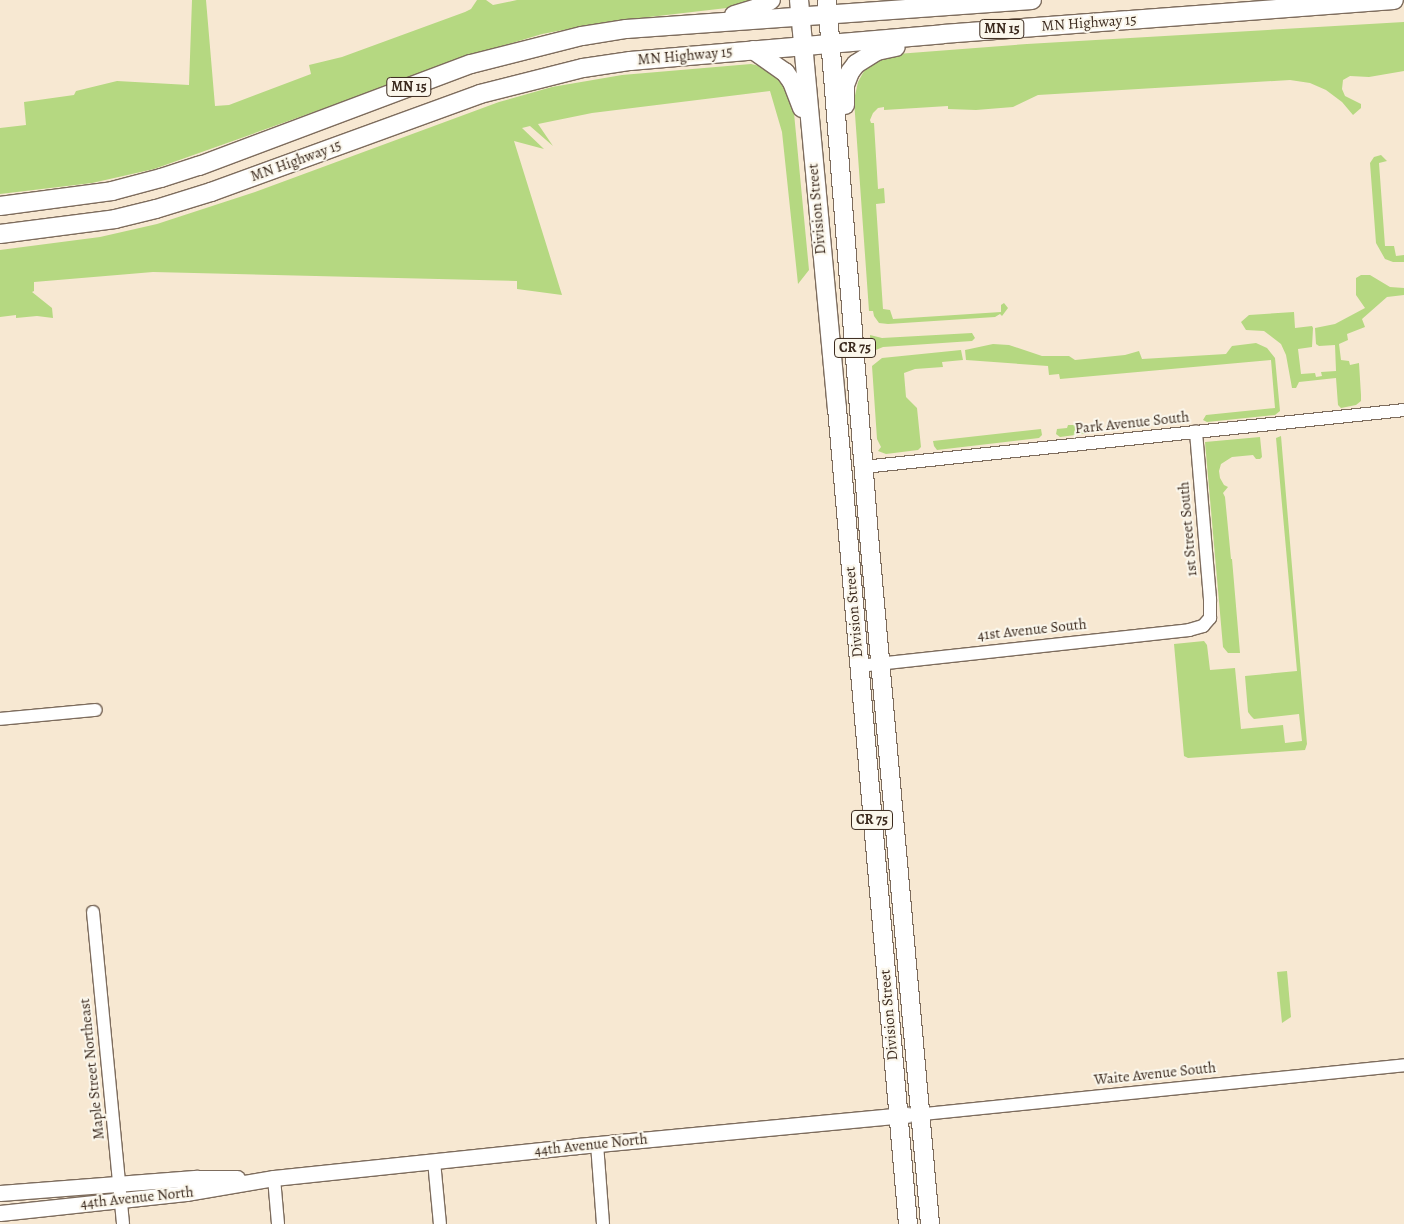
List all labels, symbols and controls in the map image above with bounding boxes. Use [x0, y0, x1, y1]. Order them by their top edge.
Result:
street label: MN Highway 15 [1041, 11, 1137, 35]
road number: MN 15 [978, 18, 1026, 40]
street label: MN Highway 15 [637, 43, 733, 69]
road number: MN 15 [385, 75, 433, 98]
street label: MN Highway 15 [248, 136, 344, 186]
street label: Division Street [804, 163, 830, 255]
road number: CR 75 [834, 336, 876, 359]
street label: Park Avenue South [1074, 408, 1190, 438]
street label: 1st Street South [1175, 481, 1201, 577]
street label: Division Street [841, 566, 867, 658]
street label: 41st Avenue South [977, 615, 1087, 645]
road number: CR 75 [851, 808, 893, 832]
street label: Division Street [876, 969, 902, 1061]
street label: Maple Street Northeast [76, 997, 108, 1141]
street label: Waite Avenue South [1093, 1059, 1217, 1089]
street label: 44th Avenue North [533, 1130, 649, 1160]
street label: 44th Avenue North [79, 1183, 195, 1213]

